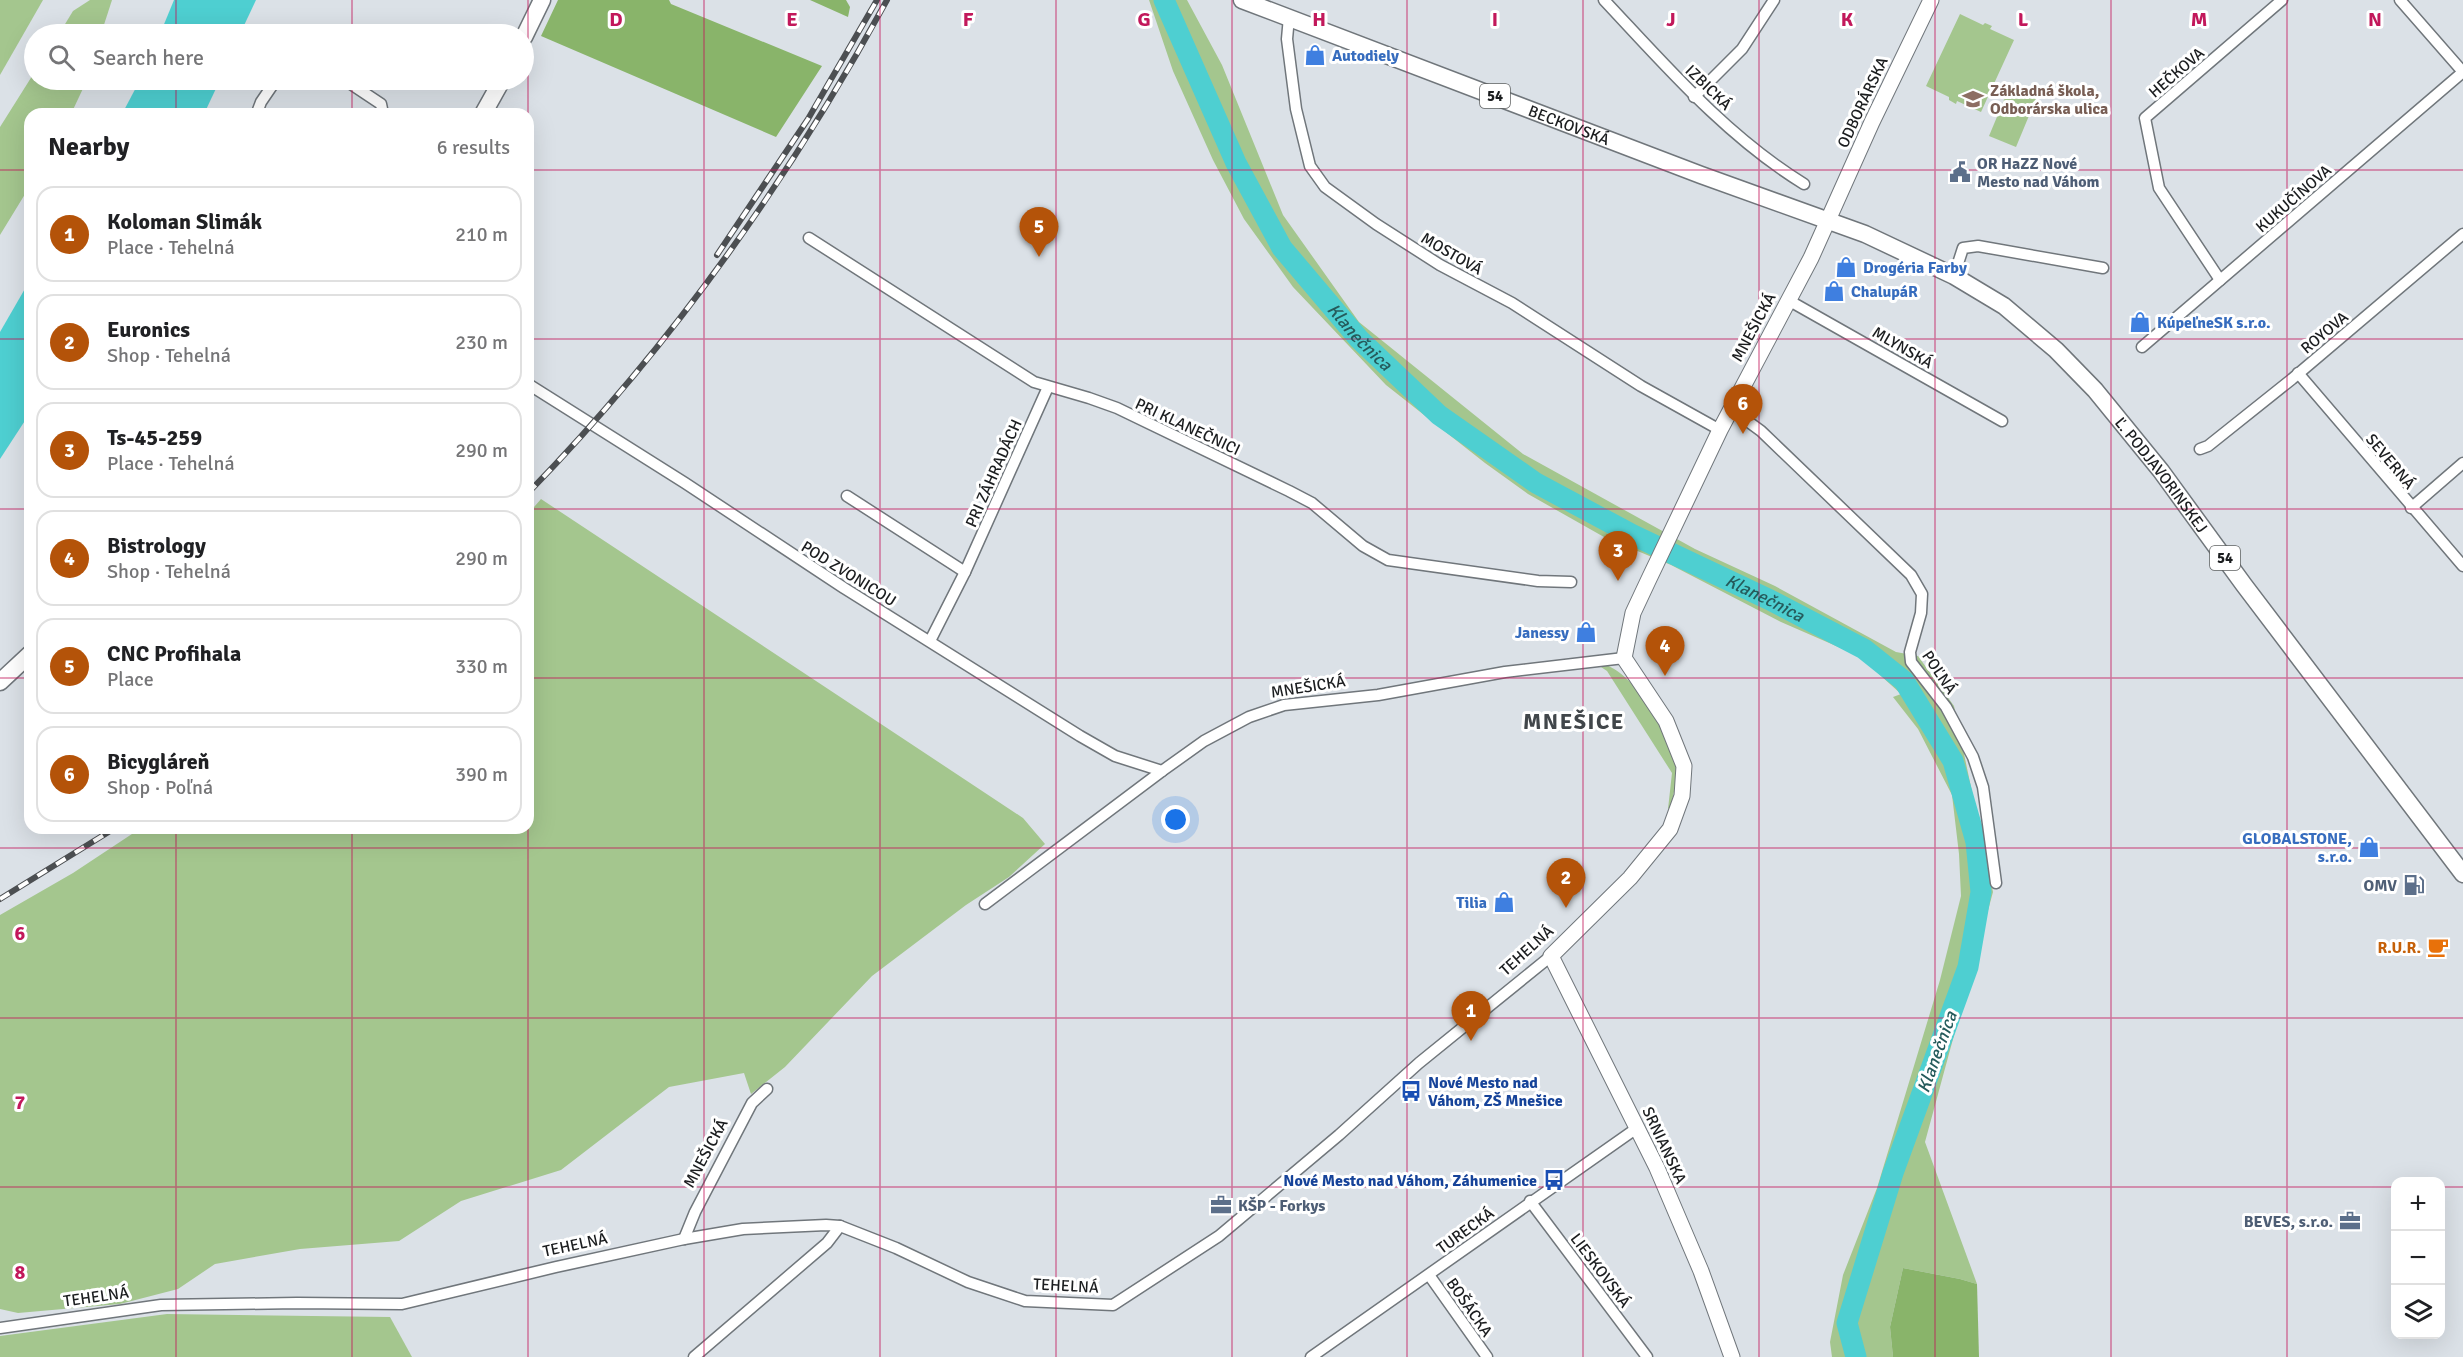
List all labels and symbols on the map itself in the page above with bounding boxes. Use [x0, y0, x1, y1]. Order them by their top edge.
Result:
text: D [609, 7, 623, 32]
text: E [786, 7, 798, 32]
text: F [963, 7, 974, 32]
text: G [1137, 7, 1151, 32]
text: H [1312, 7, 1326, 32]
text: I [1492, 7, 1498, 32]
text: J [1666, 7, 1676, 32]
text: K [1841, 7, 1854, 32]
text: L [2018, 7, 2029, 32]
text: M [2191, 7, 2207, 32]
text: N [2368, 7, 2382, 32]
shop icon: Autodiely [1303, 43, 1327, 67]
street label: HEČKOVA [2145, 43, 2209, 102]
place label: Autodiely [1332, 46, 1399, 66]
street label: ODBORÁRSKA [1833, 54, 1893, 151]
street label: IZBICKÁ [1681, 61, 1736, 115]
place label: Základná škola, Odborárska ulica [1990, 81, 2108, 119]
road number: 54 [1480, 84, 1510, 108]
school or university icon: Základná škola, Odborárska ulica [1961, 87, 1985, 111]
street label: BECKOVSKÁ [1525, 101, 1612, 150]
place label: OR HaZZ Nové Mesto nad Váhom [1977, 154, 2100, 192]
public building icon: OR HaZZ Nové Mesto nad Váhom [1948, 160, 1972, 184]
street label: KUKUČÍNOVA [2252, 160, 2336, 237]
pin: 5 [1020, 208, 1058, 257]
street label: MOSTOVÁ [1417, 228, 1486, 280]
shop icon: Drogéria Farby [1834, 255, 1858, 279]
place label: Drogéria Farby [1863, 258, 1967, 278]
shop icon: ChalupáR [1822, 279, 1846, 303]
place label: ChalupáR [1851, 282, 1918, 302]
street label: MNEŠICKÁ [1727, 289, 1781, 365]
water label: Klanečnica [1323, 299, 1397, 376]
street label: ROYOVA [2297, 307, 2353, 358]
shop icon: KúpeľneSK s.r.o. [2128, 310, 2152, 334]
place label: KúpeľneSK s.r.o. [2157, 313, 2271, 333]
street label: MLYNSKÁ [1869, 323, 1937, 373]
pin: 6 [1724, 384, 1762, 434]
street label: PRI KLANEČNICI [1132, 394, 1243, 460]
street label: Ľ. PODJAVORINSKEJ [2110, 413, 2212, 537]
street label: PRI ZÁHRADÁCH [961, 416, 1027, 530]
street label: SEVERNÁ [2361, 430, 2419, 494]
pin: 3 [1598, 532, 1638, 581]
street label: POD ZVONICOU [797, 537, 900, 611]
road number: 54 [2210, 546, 2240, 570]
water label: Klanečnica [1722, 569, 1809, 627]
shop icon: Janessy [1574, 620, 1598, 644]
place label: Janessy [1515, 623, 1569, 643]
pin: 4 [1646, 626, 1684, 676]
street label: POĽNÁ [1917, 647, 1961, 698]
street label: MNEŠICKÁ [1269, 671, 1347, 703]
district label: MNEŠICE [1523, 708, 1625, 735]
your location [1161, 805, 1190, 834]
place label: GLOBALSTONE, s.r.o. [2242, 829, 2352, 867]
shop icon: GLOBALSTONE, s.r.o. [2357, 835, 2381, 859]
pin: 2 [1546, 858, 1586, 908]
fuel station icon: OMV [2402, 873, 2426, 897]
place label: OMV [2364, 876, 2397, 896]
shop icon: Tilia [1492, 890, 1516, 914]
place label: Tilia [1456, 893, 1487, 913]
text: 6 [15, 921, 26, 946]
street label: TEHELNÁ [1496, 921, 1558, 980]
cafe icon: R.U.R. [2426, 935, 2450, 959]
place label: R.U.R. [2377, 938, 2421, 958]
pin: 1 [1452, 992, 1490, 1041]
water label: Klanečnica [1912, 1008, 1962, 1096]
place label: Nové Mesto nad Váhom, ZŠ Mnešice [1428, 1073, 1563, 1111]
bus stop icon: Nové Mesto nad Váhom, ZŠ Mnešice [1399, 1079, 1423, 1103]
text: 7 [15, 1090, 26, 1115]
street label: SRNIANSKA [1638, 1104, 1691, 1187]
street label: MNEŠICKÁ [679, 1115, 733, 1191]
bus stop icon: Nové Mesto nad Váhom, Záhumenice [1542, 1168, 1566, 1192]
place label: Nové Mesto nad Váhom, Záhumenice [1283, 1171, 1537, 1191]
office icon: KŠP - Forkys [1209, 1193, 1233, 1217]
place label: KŠP - Forkys [1238, 1196, 1325, 1216]
street label: TURECKÁ [1433, 1203, 1498, 1258]
office icon: BEVES, s.r.o. [2338, 1209, 2362, 1233]
place label: BEVES, s.r.o. [2244, 1212, 2333, 1232]
street label: TEHELNÁ [541, 1228, 610, 1262]
street label: LIESKOVSKÁ [1566, 1229, 1635, 1312]
text: 8 [15, 1260, 26, 1285]
street label: TEHELNÁ [1033, 1274, 1099, 1298]
street label: BOŠÁCKA [1442, 1274, 1497, 1341]
street label: TEHELNÁ [62, 1282, 130, 1311]

